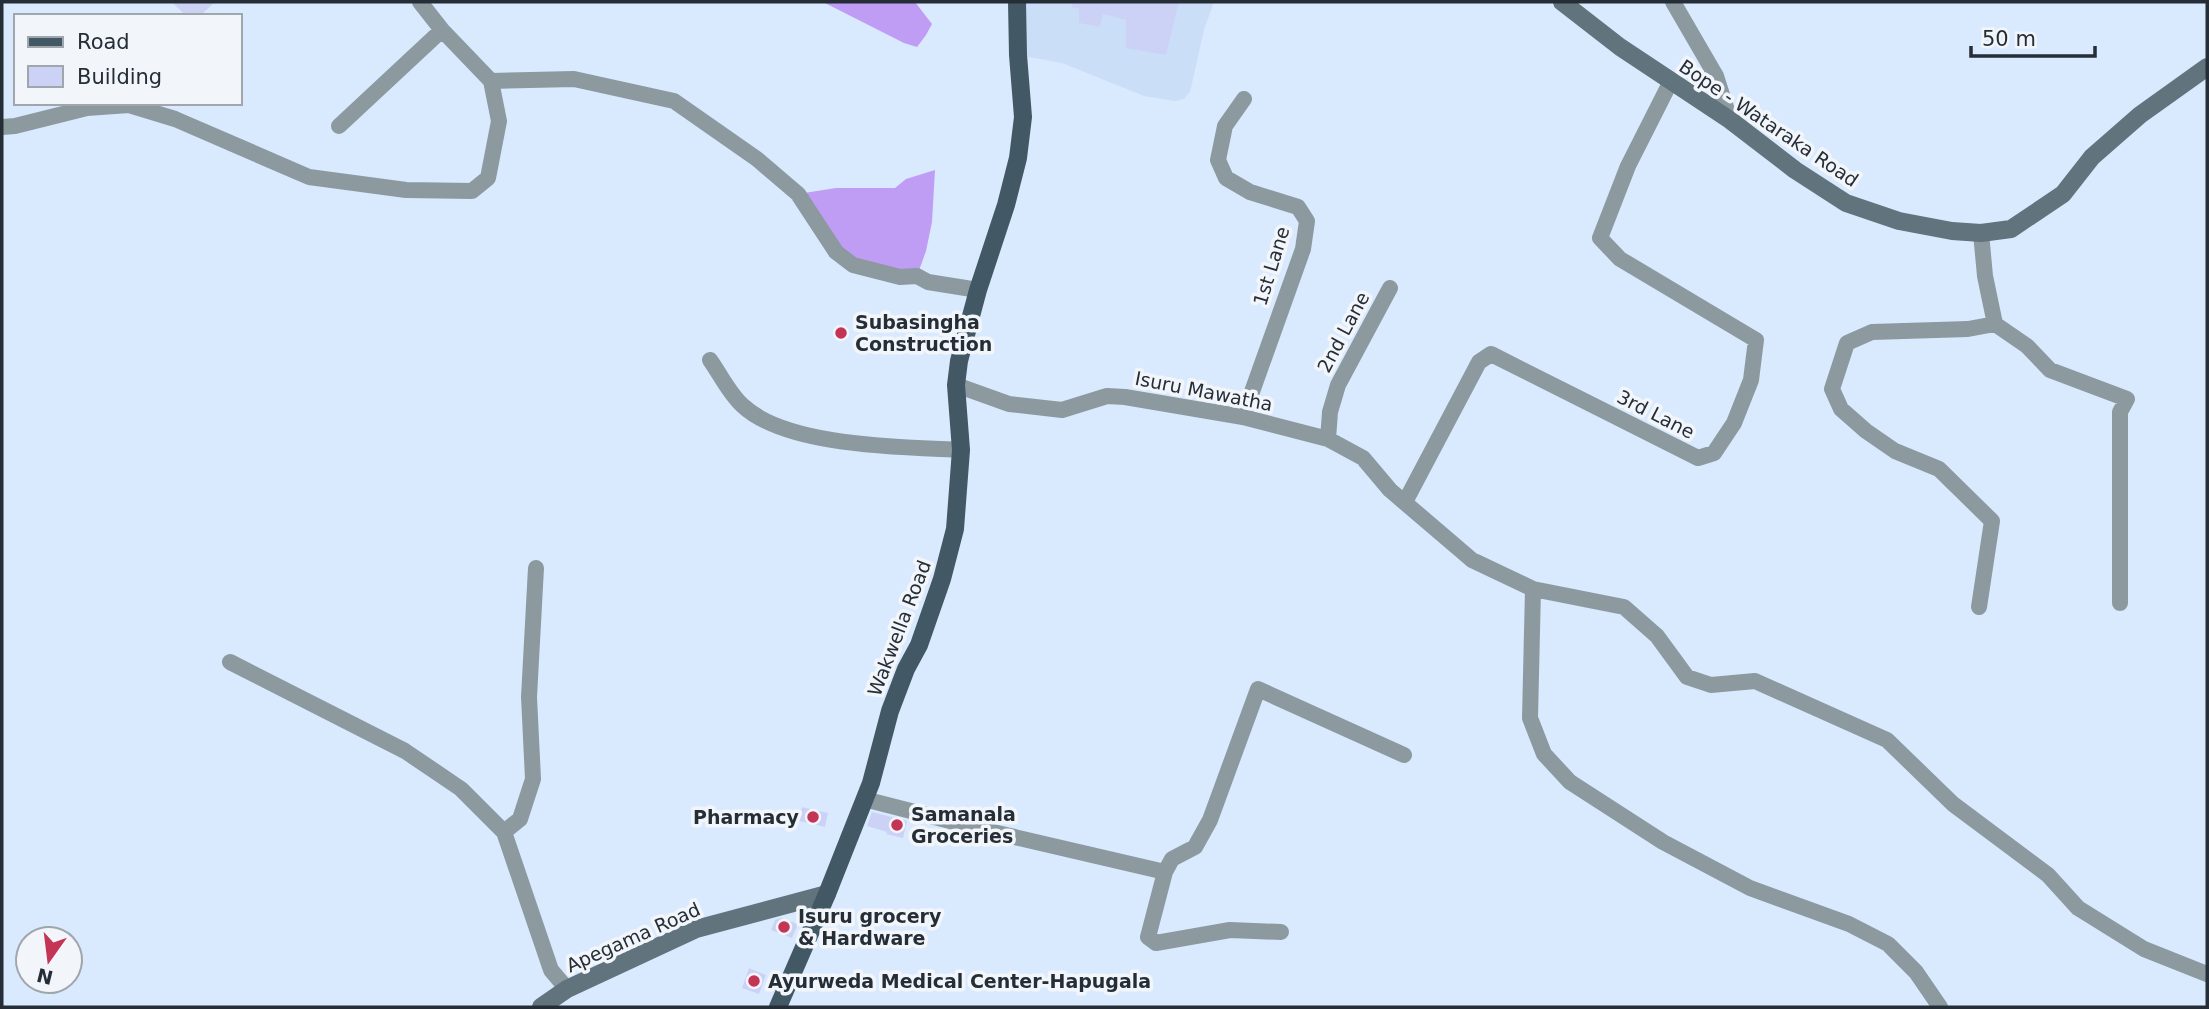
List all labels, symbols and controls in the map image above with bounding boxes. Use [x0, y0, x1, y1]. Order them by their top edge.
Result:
legend [14, 14, 242, 105]
scale bar [1971, 14, 2095, 58]
text: 50 m [1982, 27, 2036, 51]
text: Road [77, 30, 130, 54]
street label: Bope - Wataraka Road [1675, 55, 1863, 191]
text: Building [77, 65, 162, 89]
street label: 1st Lane [1249, 224, 1293, 308]
street label: 2nd Lane [1313, 288, 1373, 376]
place label: Subasingha Construction [855, 311, 992, 355]
marker: Subasingha Construction [833, 325, 849, 341]
street label: Isuru Mawatha [1133, 367, 1275, 415]
street label: 3rd Lane [1614, 385, 1698, 443]
street label: Wakwella Road [863, 557, 935, 699]
place label: Samanala Groceries [911, 803, 1016, 847]
place label: Pharmacy [693, 806, 800, 828]
marker: Pharmacy [805, 809, 821, 825]
marker: Samanala Groceries [889, 817, 905, 833]
street label: Apegama Road [563, 898, 703, 976]
place label: Isuru grocery & Hardware [798, 905, 942, 949]
marker: Isuru grocery & Hardware [776, 919, 792, 935]
north arrow [14, 925, 84, 995]
text: N [35, 964, 55, 989]
place label: Ayurweda Medical Center-Hapugala [768, 970, 1151, 992]
marker: Ayurweda Medical Center-Hapugala [746, 973, 762, 989]

